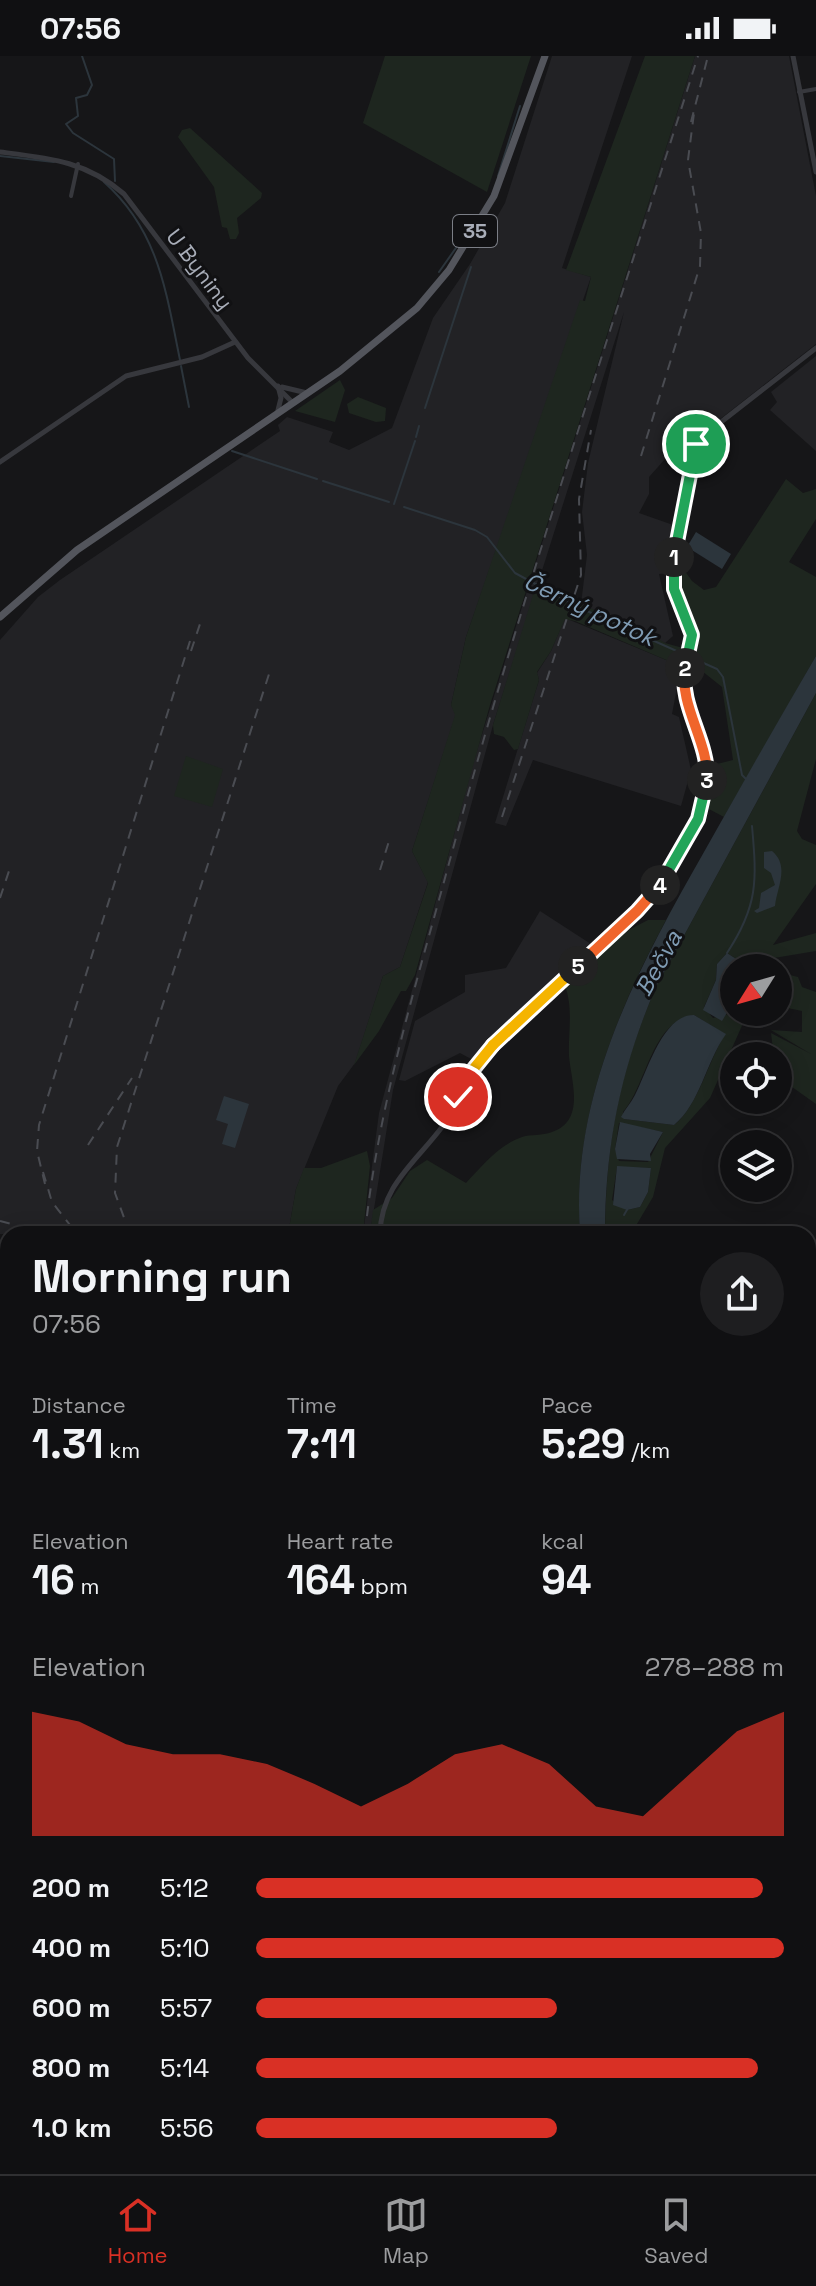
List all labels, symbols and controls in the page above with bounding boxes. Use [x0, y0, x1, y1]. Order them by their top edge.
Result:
text: 07:56 [40, 9, 121, 48]
road number: 35 [453, 215, 497, 247]
street label: U Byniny [161, 223, 239, 315]
pin [662, 410, 730, 478]
icon: arrive [674, 422, 718, 466]
pin: 1 [654, 537, 694, 577]
text: 1 [669, 543, 679, 571]
water label: Černý potok [519, 565, 664, 654]
pin: 2 [665, 648, 705, 688]
text: 2 [678, 654, 692, 682]
pin: 3 [687, 760, 727, 800]
text: 3 [700, 766, 714, 794]
pin: 4 [640, 865, 680, 905]
text: 4 [653, 871, 667, 899]
water label: Bečva [627, 925, 689, 1001]
pin: 5 [558, 946, 598, 986]
text: 5 [571, 952, 585, 980]
north arrow [720, 954, 792, 1026]
map controls [720, 954, 792, 1202]
button: locate [720, 1042, 792, 1114]
pin [424, 1063, 492, 1131]
icon: check [436, 1075, 480, 1119]
button: layers [720, 1130, 792, 1202]
text: Morning run [32, 1249, 292, 1305]
button: share [700, 1252, 784, 1336]
text: 07:56 [32, 1307, 101, 1341]
text: Distance [32, 1391, 126, 1419]
text: Time [287, 1391, 337, 1419]
text: Pace [541, 1391, 593, 1419]
text: 1.31 [32, 1419, 104, 1470]
text: 7:11 [287, 1419, 357, 1470]
text: 5:29 [541, 1419, 626, 1470]
text: km [104, 1436, 140, 1464]
text: /km [626, 1436, 670, 1464]
text: Elevation [32, 1527, 128, 1555]
text: Heart rate [287, 1527, 393, 1555]
text: kcal [541, 1527, 584, 1555]
text: 16 [32, 1555, 75, 1606]
text: 164 [287, 1555, 355, 1606]
text: 94 [541, 1555, 592, 1606]
text: m [75, 1572, 99, 1600]
text: bpm [355, 1572, 408, 1600]
text: Elevation [32, 1650, 146, 1684]
text: 278–288 m [645, 1650, 784, 1684]
text: 200 m [32, 1871, 110, 1905]
text: 5:12 [160, 1871, 209, 1905]
text: 400 m [32, 1931, 111, 1965]
text: 5:10 [160, 1931, 210, 1965]
text: 600 m [32, 1991, 111, 2025]
text: 5:57 [160, 1991, 212, 2025]
text: 800 m [32, 2051, 110, 2085]
text: 5:14 [160, 2051, 209, 2085]
text: 1.0 km [32, 2111, 112, 2145]
text: 5:56 [160, 2111, 214, 2145]
tab: Home [108, 2193, 168, 2269]
tab: Map [383, 2193, 429, 2269]
tab: Saved [644, 2193, 708, 2269]

